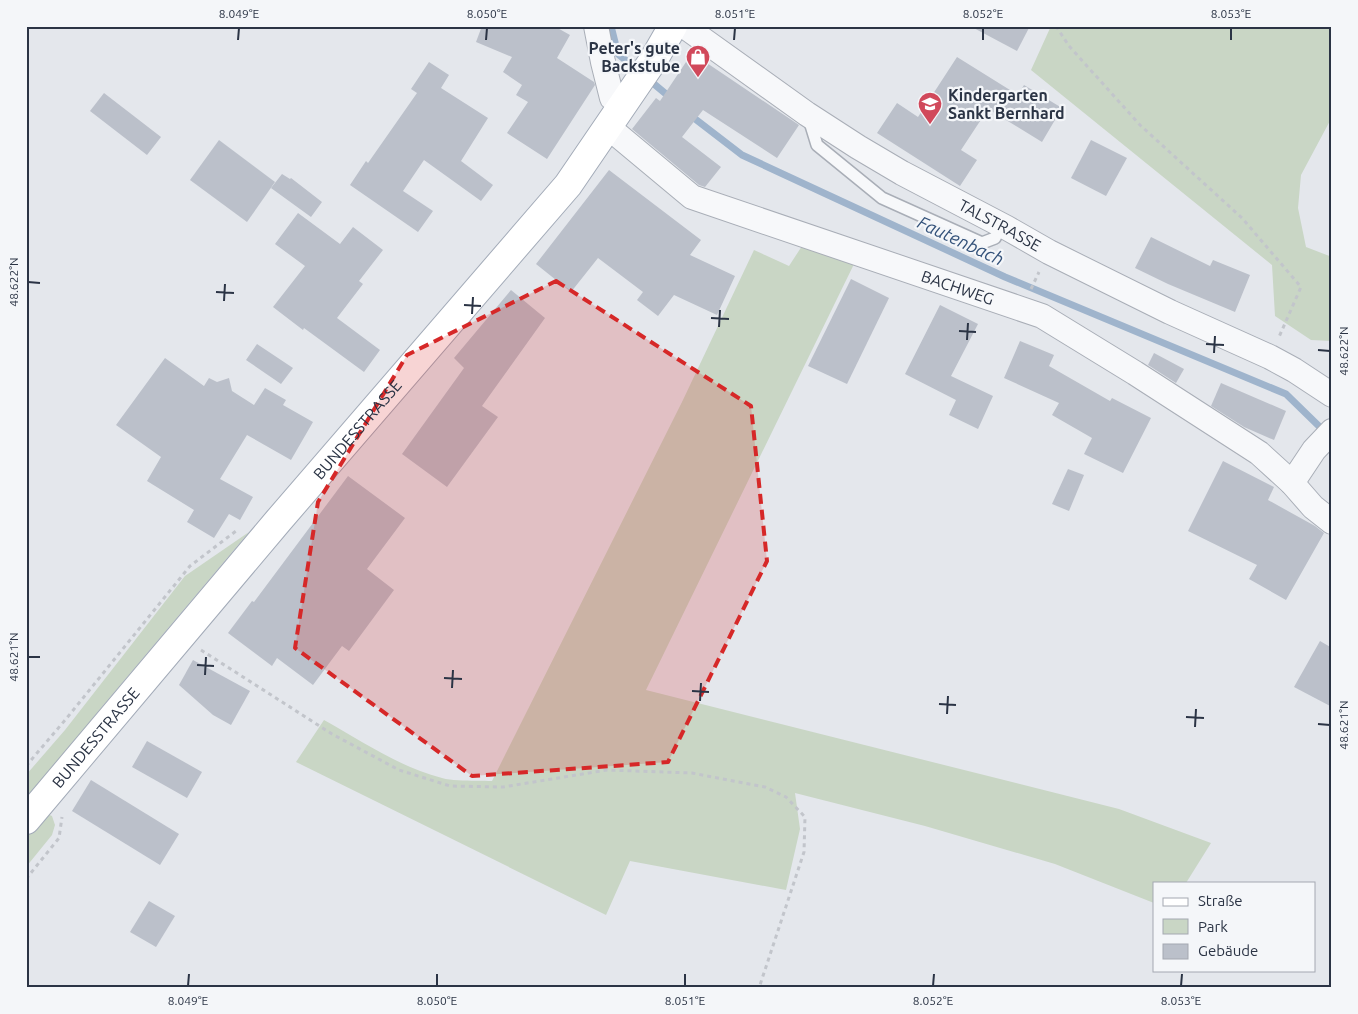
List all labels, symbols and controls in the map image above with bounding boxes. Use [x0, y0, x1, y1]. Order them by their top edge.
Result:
text: 8.049°E [219, 7, 260, 20]
text: 8.050°E [467, 7, 508, 20]
text: 8.051°E [715, 7, 756, 20]
text: 8.052°E [963, 7, 1004, 20]
text: 8.053°E [1211, 7, 1252, 20]
place label: Peter's gute Backstube [589, 39, 680, 75]
shop icon: Peter's gute Backstube [685, 44, 711, 78]
place label: Kindergarten Sankt Bernhard [948, 86, 1065, 122]
school or university icon: Kindergarten Sankt Bernhard [917, 91, 943, 125]
street label: TALSTRASSE [956, 195, 1044, 255]
water label: Fautenbach [915, 211, 1007, 269]
text: 48.622°N [7, 257, 20, 307]
street label: BACHWEG [919, 267, 996, 308]
text: 48.622°N [1337, 326, 1350, 376]
street label: BUNDESSTRASSE [309, 376, 405, 483]
text: 48.621°N [7, 632, 20, 682]
street label: BUNDESSTRASSE [48, 684, 143, 791]
text: 48.621°N [1337, 700, 1350, 750]
legend [1153, 882, 1316, 972]
text: Straße [1198, 892, 1242, 909]
text: Park [1198, 918, 1228, 935]
text: Gebäude [1198, 942, 1258, 959]
text: 8.049°E [168, 994, 209, 1007]
text: 8.050°E [417, 994, 458, 1007]
text: 8.051°E [665, 994, 706, 1007]
text: 8.052°E [913, 994, 954, 1007]
text: 8.053°E [1161, 994, 1202, 1007]

